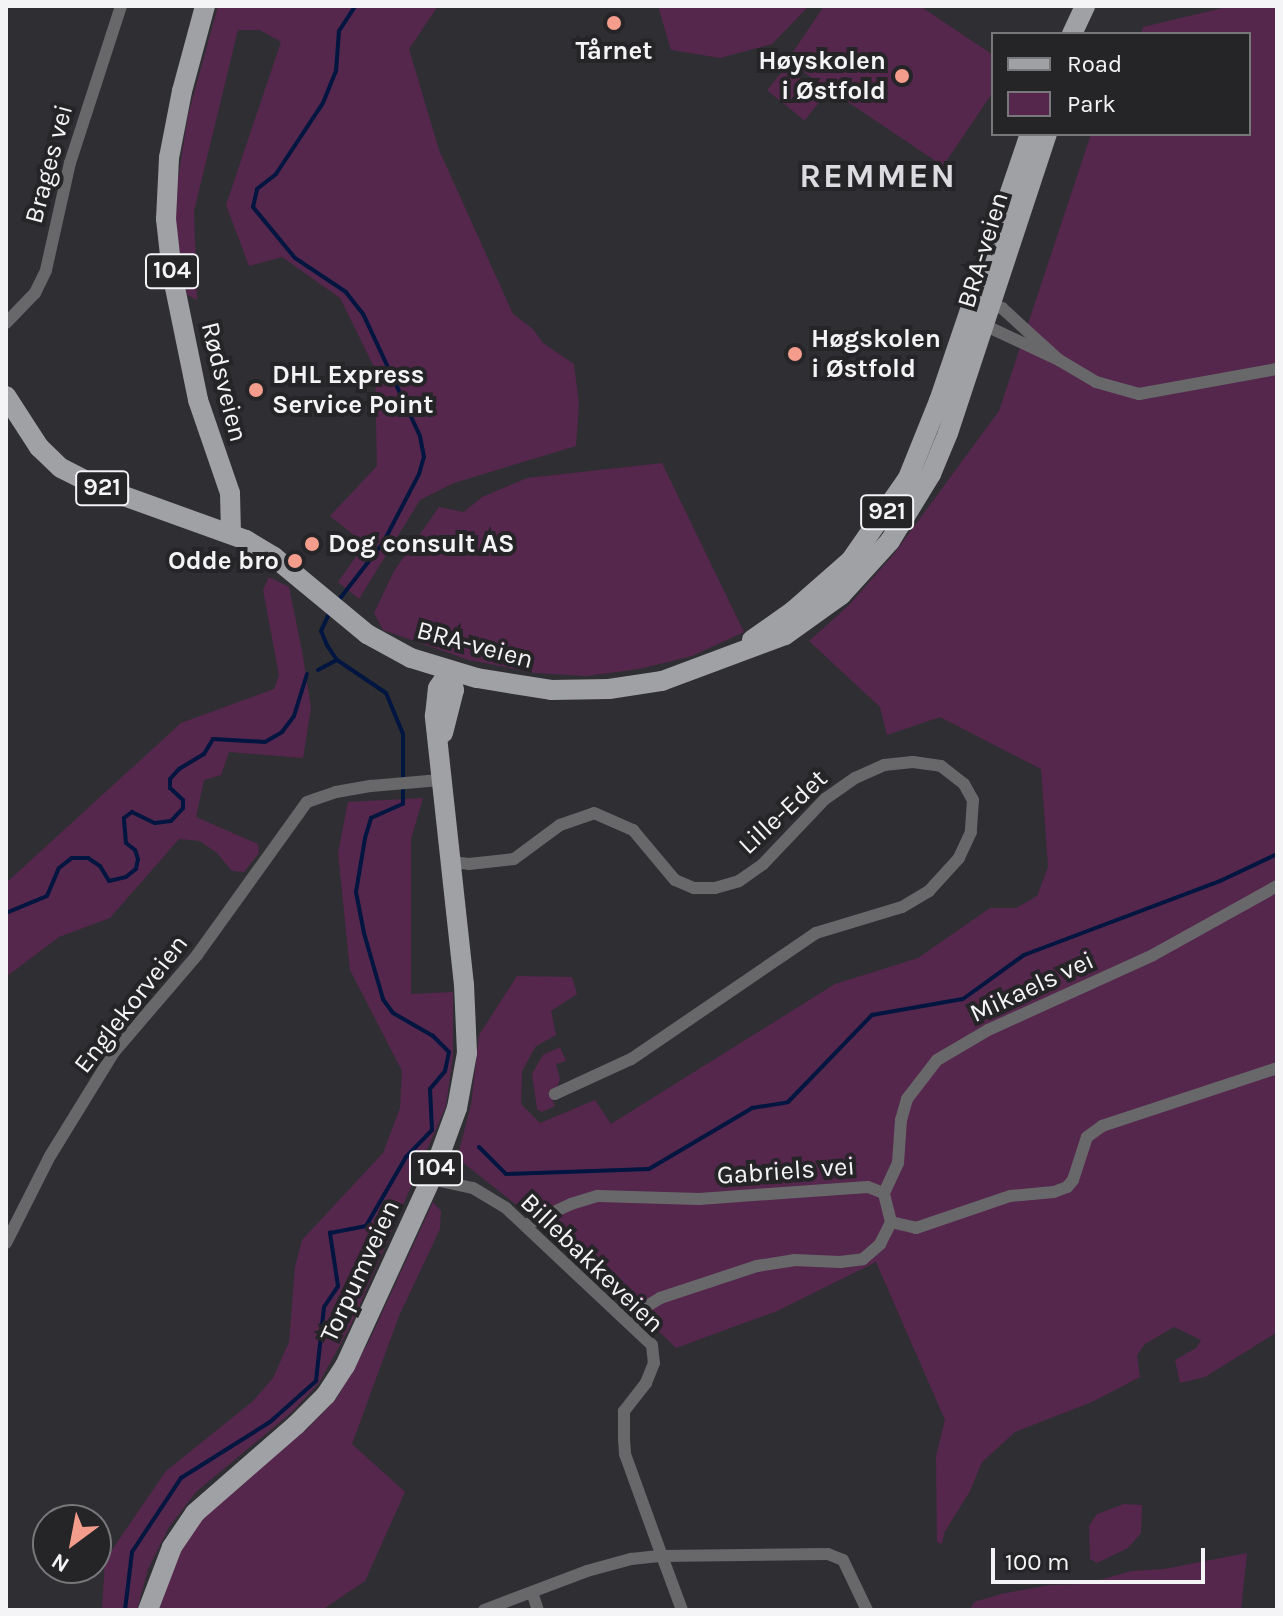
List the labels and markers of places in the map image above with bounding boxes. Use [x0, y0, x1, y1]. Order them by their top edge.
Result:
marker: Tårnet [605, 14, 623, 32]
place label: Tårnet [576, 35, 652, 67]
place label: Høyskolen i Østfold [758, 45, 886, 106]
marker: Høyskolen i Østfold [893, 67, 911, 85]
place label: Høgskolen i Østfold [811, 323, 941, 384]
marker: Høgskolen i Østfold [786, 345, 804, 363]
place label: DHL Express Service Point [272, 359, 433, 420]
marker: DHL Express Service Point [247, 381, 265, 399]
place label: Dog consult AS [328, 528, 515, 560]
marker: Dog consult AS [303, 535, 321, 553]
place label: Odde bro [168, 545, 279, 577]
marker: Odde bro [286, 552, 304, 570]

